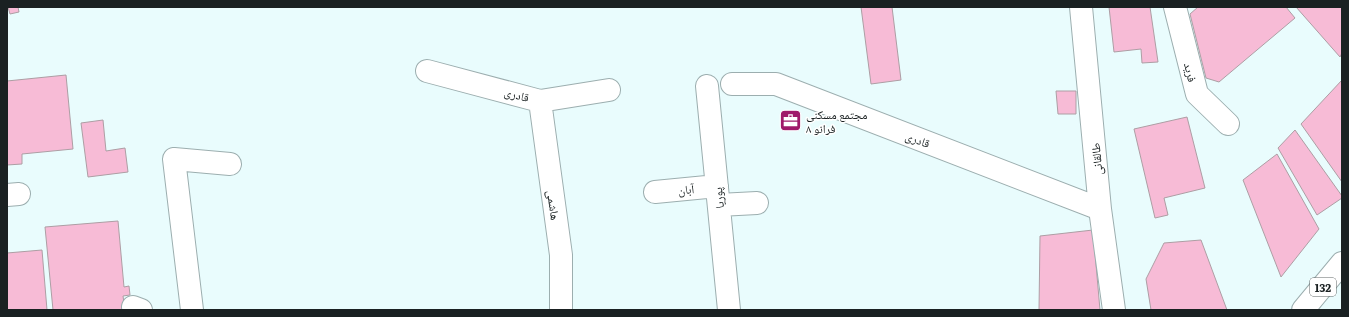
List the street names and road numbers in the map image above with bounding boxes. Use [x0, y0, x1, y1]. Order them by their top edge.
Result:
street label: فرید [1180, 60, 1202, 84]
street label: قادری [503, 82, 531, 106]
street label: قادری [903, 126, 933, 152]
street label: طالقانی [1086, 142, 1106, 176]
street label: آبان [677, 179, 696, 199]
street label: پوریا [708, 186, 728, 210]
street label: هاشمی [543, 189, 565, 221]
road number: 132 [1310, 278, 1336, 296]

